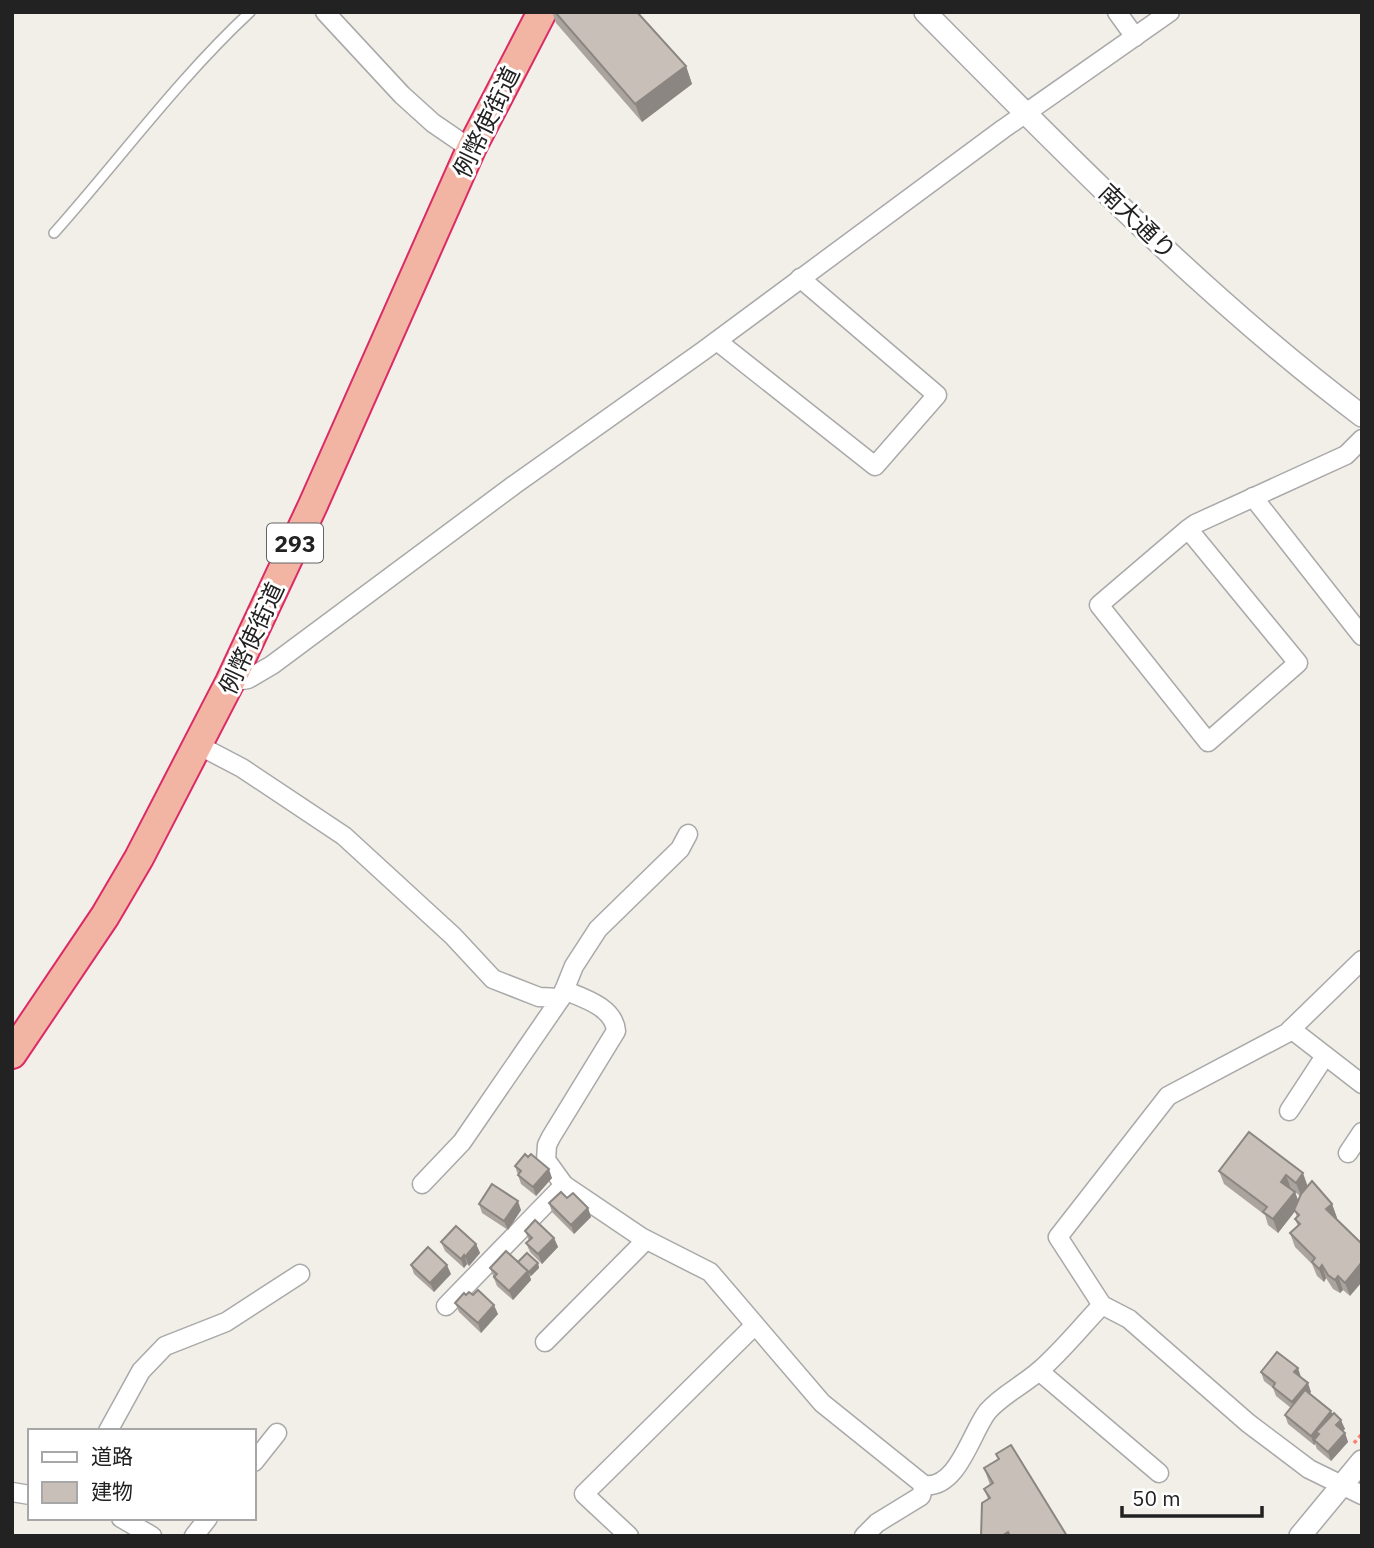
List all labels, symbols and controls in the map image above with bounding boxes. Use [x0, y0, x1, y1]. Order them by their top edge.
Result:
street label: 例幣使街道 [445, 61, 527, 183]
street label: 南大通り [1092, 176, 1184, 266]
road number: 293 [267, 524, 323, 562]
street label: 例幣使街道 [211, 577, 291, 699]
legend [28, 1429, 256, 1520]
text: 道路 [91, 1442, 133, 1470]
scale bar [1122, 1474, 1262, 1518]
text: 建物 [91, 1477, 133, 1505]
text: 50 m [1132, 1484, 1181, 1512]

